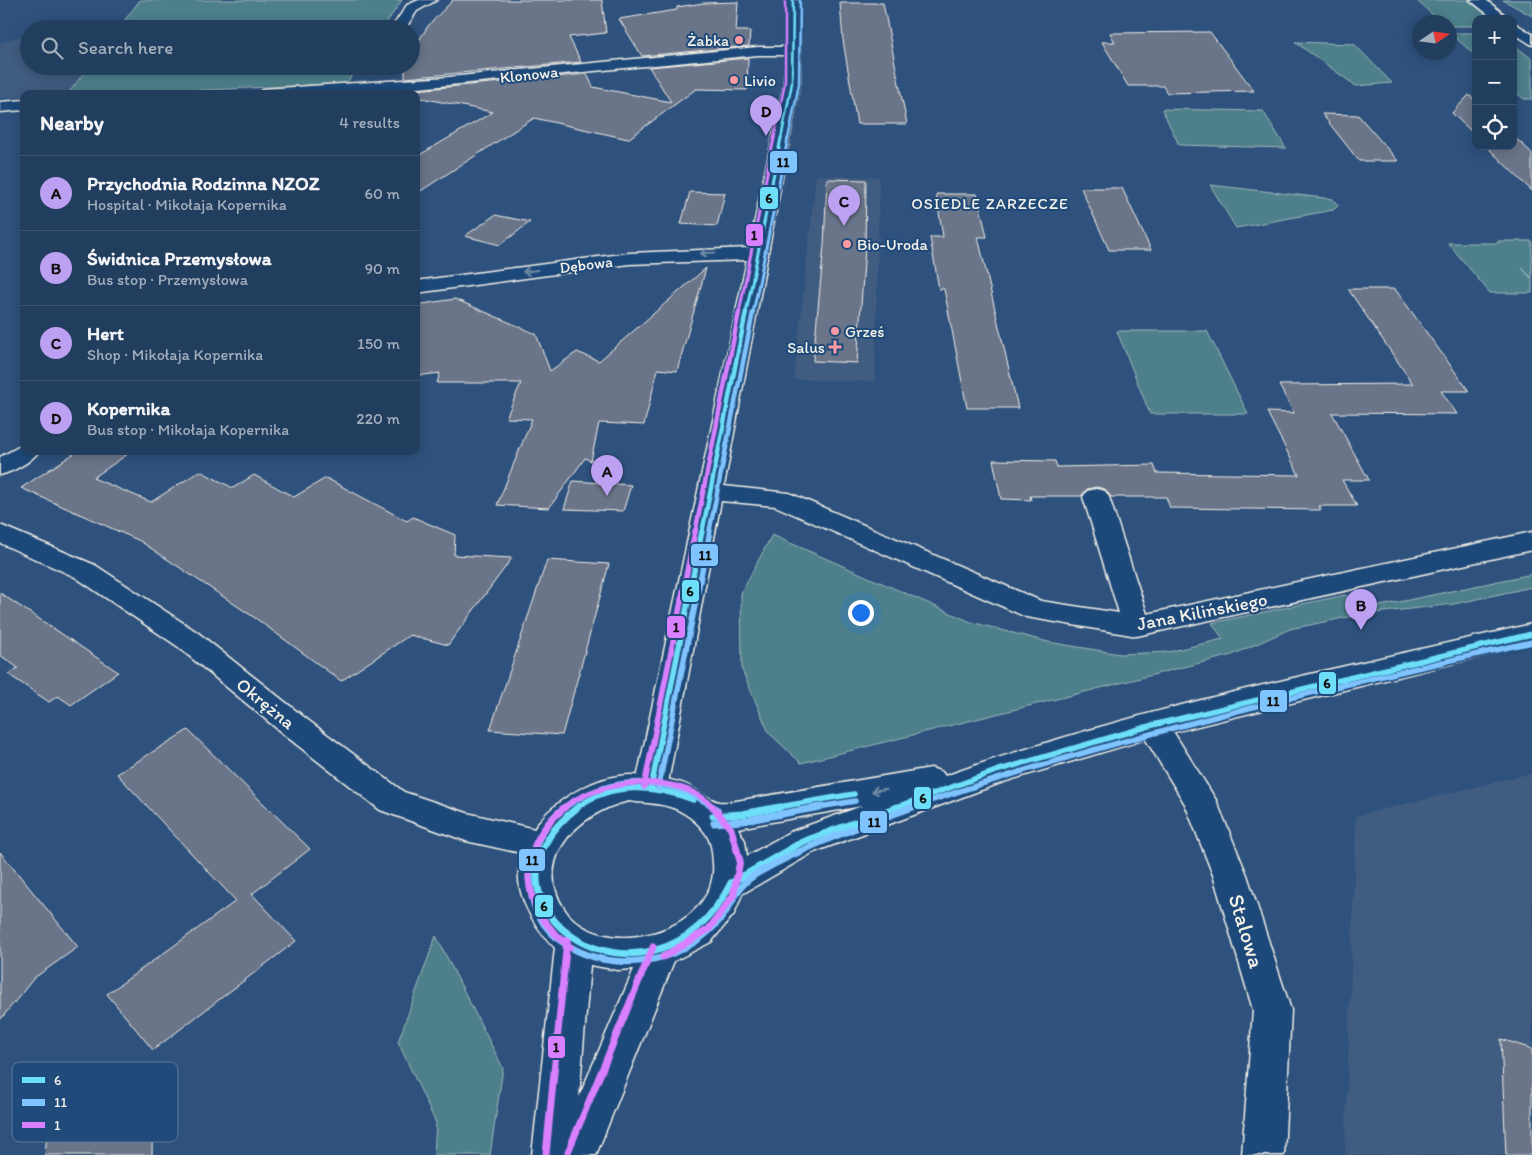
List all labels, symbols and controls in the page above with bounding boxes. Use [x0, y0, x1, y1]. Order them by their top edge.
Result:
north arrow [1412, 15, 1457, 60]
map controls [1472, 15, 1517, 150]
button: + [1472, 15, 1517, 60]
search box [20, 20, 420, 75]
place label: Żabka [687, 31, 729, 50]
icon: search [38, 34, 66, 62]
marker: Żabka [733, 34, 745, 46]
text: Search here [78, 36, 173, 59]
button: − [1472, 60, 1517, 105]
street label: Klonowa [499, 62, 560, 87]
place label: Livio [744, 71, 776, 90]
marker: Livio [728, 74, 740, 86]
pin: D [750, 95, 782, 136]
button: locate [1472, 105, 1517, 150]
text: Nearby [40, 110, 104, 135]
text: 4 results [339, 113, 400, 132]
line badge: 11 [769, 150, 798, 174]
text: 11 [777, 154, 790, 171]
text: Przychodnia Rodzinna NZOZ [87, 172, 320, 195]
text: A [51, 184, 61, 203]
text: 60 m [365, 184, 400, 203]
pin: C [828, 185, 860, 226]
line badge: 6 [759, 186, 779, 210]
text: 6 [765, 190, 773, 207]
district label: OSIEDLE ZARZECZE [911, 194, 1069, 213]
text: Hospital · Mikołaja Kopernika [87, 195, 287, 214]
line badge: 1 [745, 223, 764, 247]
text: 1 [751, 227, 758, 244]
place label: Bio-Uroda [857, 235, 929, 254]
marker: Bio-Uroda [841, 238, 853, 250]
text: Świdnica Przemysłowa [87, 247, 272, 270]
one-way arrow [701, 249, 717, 258]
street label: Dębowa [558, 252, 614, 277]
text: B [51, 259, 61, 278]
text: 90 m [365, 259, 400, 278]
one-way arrow [522, 267, 538, 277]
text: Bus stop · Przemysłowa [87, 270, 248, 289]
text: Hert [87, 322, 124, 345]
place label: Grześ [845, 322, 884, 341]
marker: Grześ [829, 325, 841, 337]
text: C [51, 334, 61, 353]
text: 150 m [357, 334, 400, 353]
place label: Salus [787, 338, 825, 357]
marker: Salus [829, 341, 841, 353]
text: Shop · Mikołaja Kopernika [87, 345, 263, 364]
text: Kopernika [87, 397, 170, 420]
text: D [51, 409, 61, 428]
text: 220 m [356, 409, 400, 428]
text: Bus stop · Mikołaja Kopernika [87, 420, 289, 439]
pin: A [591, 455, 623, 496]
line badge: 11 [690, 543, 719, 567]
text: 11 [699, 547, 712, 564]
line badge: 6 [681, 579, 700, 603]
text: 6 [686, 583, 694, 600]
street label: Jana Kilińskiego [1135, 588, 1269, 635]
pin: B [1345, 589, 1377, 630]
your location [848, 600, 874, 626]
line badge: 1 [666, 615, 686, 639]
text: 1 [673, 619, 680, 636]
line badge: 6 [1318, 671, 1337, 695]
street label: Okrężna [232, 673, 300, 734]
text: 6 [1323, 675, 1331, 692]
line badge: 11 [1259, 689, 1288, 713]
text: 11 [1267, 693, 1280, 710]
one-way arrow [871, 785, 887, 795]
line badge: 6 [913, 786, 932, 810]
text: 6 [919, 790, 927, 807]
line badge: 11 [859, 810, 888, 834]
text: 11 [868, 814, 881, 831]
line badge: 11 [518, 848, 546, 872]
text: 11 [526, 852, 539, 869]
street label: Stalowa [1223, 891, 1271, 972]
line badge: 6 [534, 894, 554, 918]
text: 6 [540, 898, 548, 915]
line badge: 1 [547, 1035, 566, 1059]
text: 1 [553, 1039, 560, 1056]
legend [12, 1062, 178, 1142]
text: 6 [54, 1072, 61, 1089]
text: 11 [54, 1094, 67, 1111]
text: 1 [54, 1117, 61, 1134]

